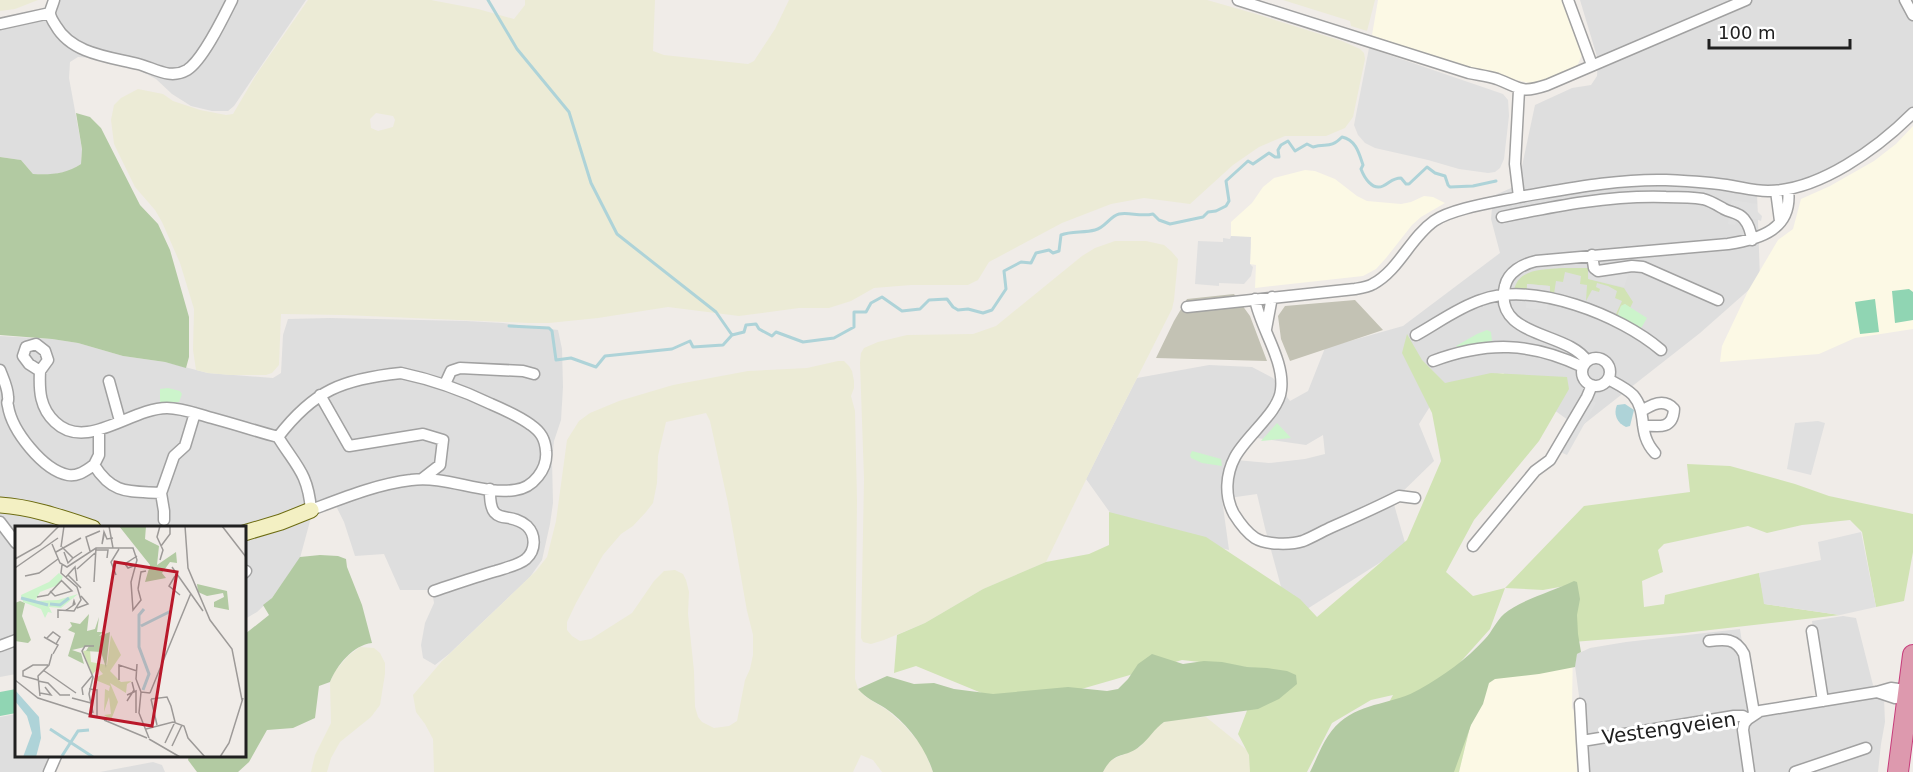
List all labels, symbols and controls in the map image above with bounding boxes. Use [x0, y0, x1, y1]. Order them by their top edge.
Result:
scale bar [1709, 12, 1850, 50]
text: 100 m [1718, 22, 1776, 43]
inset map [15, 526, 246, 757]
street label: Vestengveien [1600, 707, 1738, 749]

